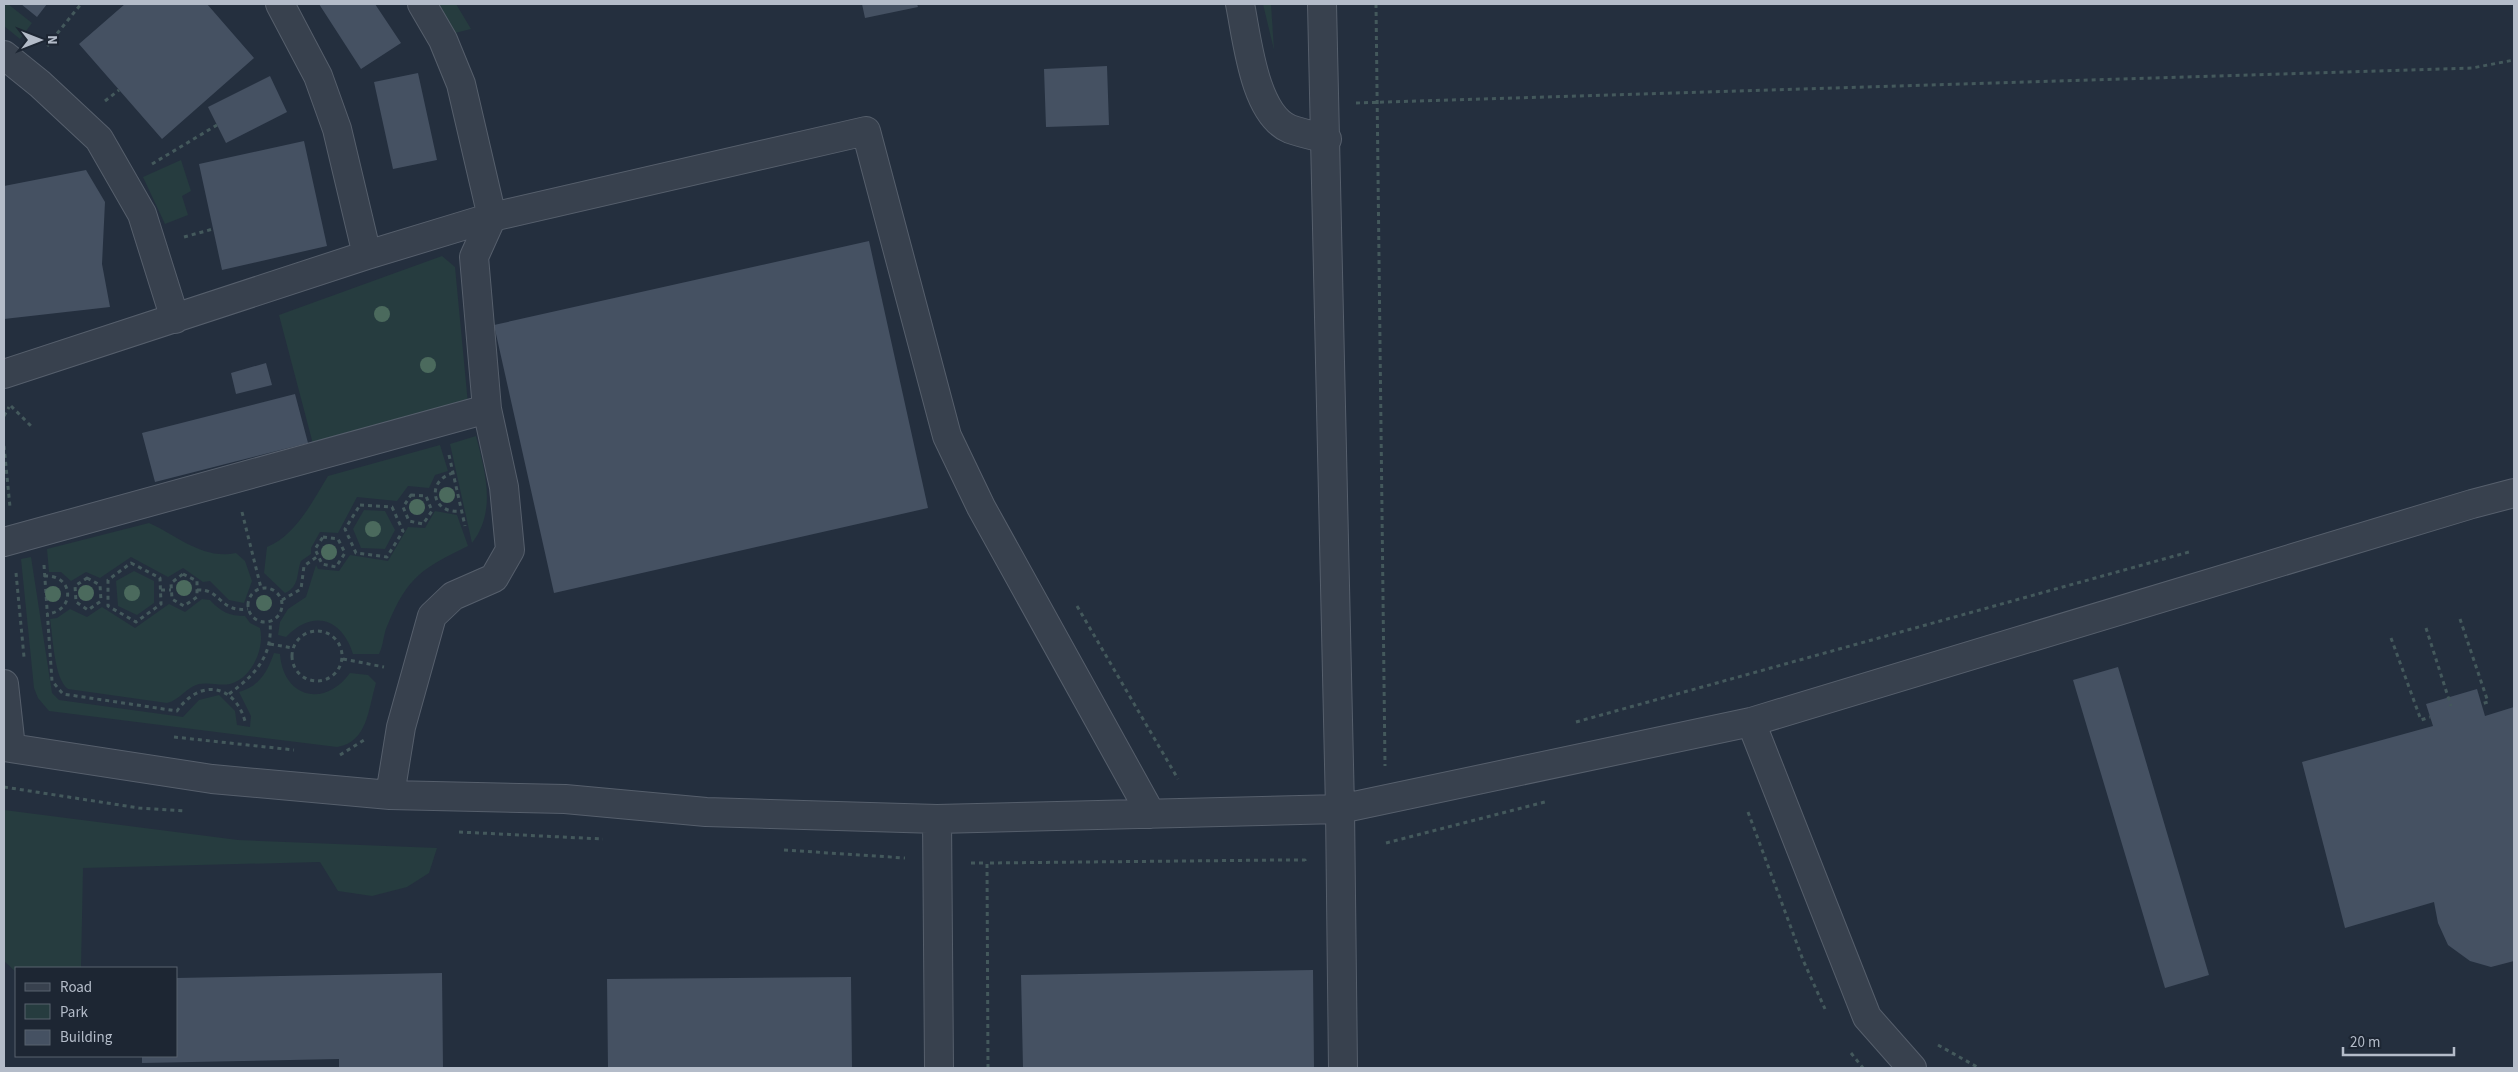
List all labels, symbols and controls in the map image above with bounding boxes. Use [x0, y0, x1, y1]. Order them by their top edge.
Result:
north arrow [15, 15, 65, 65]
text: N [42, 35, 62, 45]
legend [15, 967, 178, 1057]
text: Road [60, 977, 92, 998]
text: Park [60, 1002, 89, 1023]
scale bar [2343, 1024, 2454, 1056]
text: Building [60, 1027, 113, 1048]
text: 20 m [2350, 1032, 2380, 1053]

